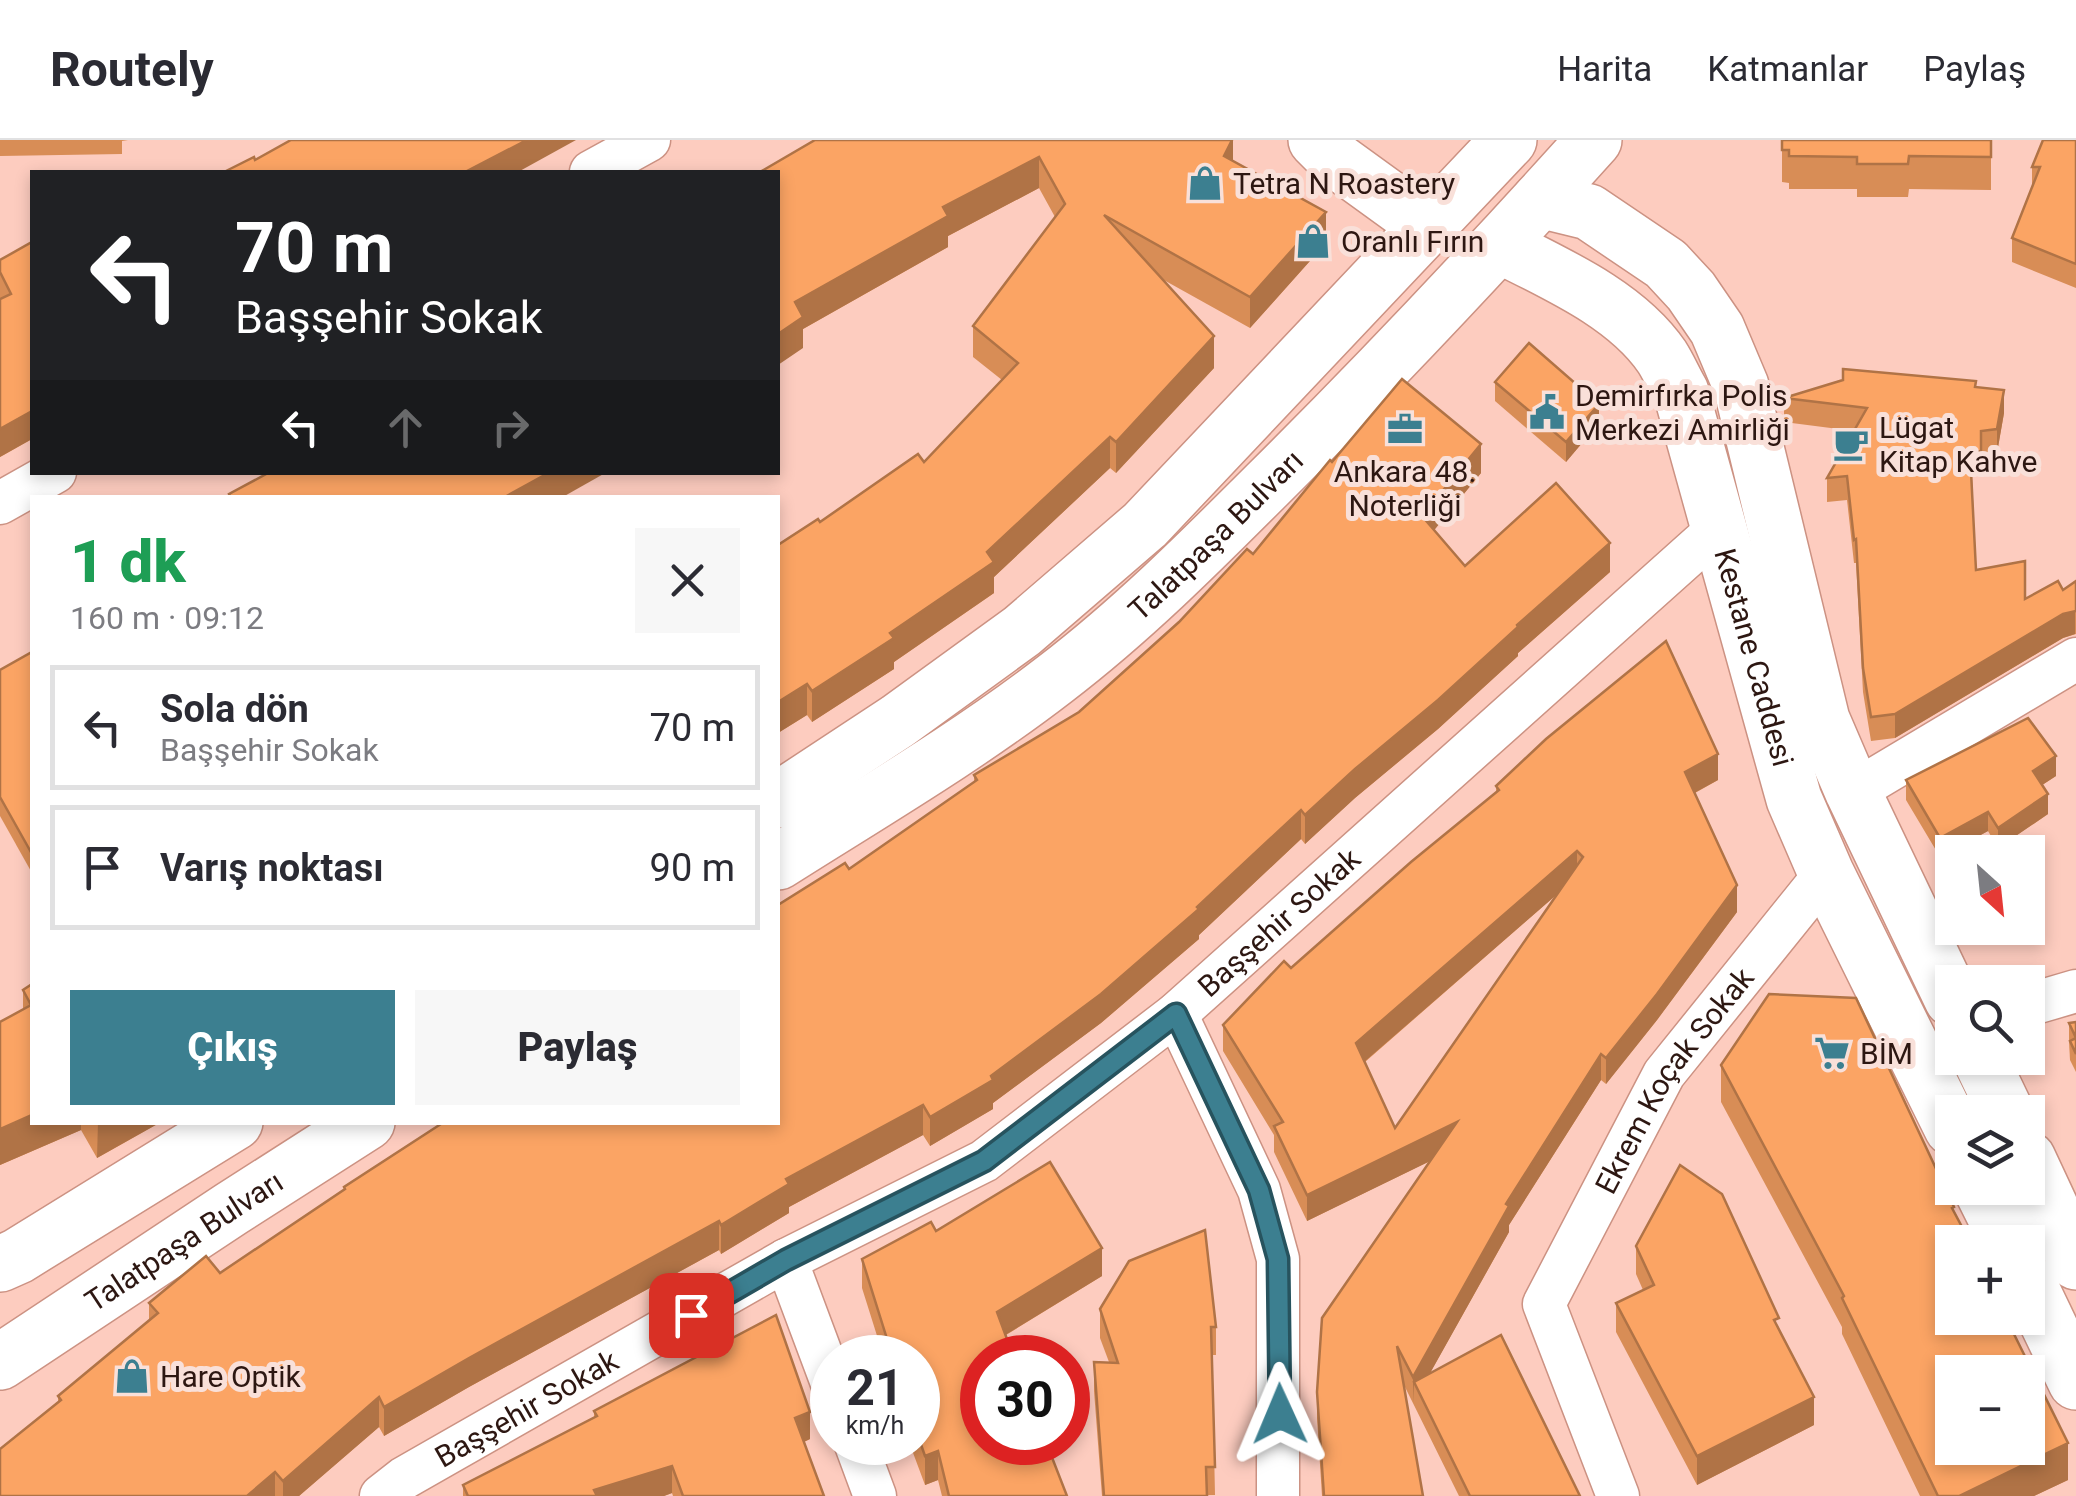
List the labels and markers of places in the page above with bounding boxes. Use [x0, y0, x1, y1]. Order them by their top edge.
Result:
shop icon: Tetra N Roastery [1186, 164, 1224, 202]
place label: Tetra N Roastery [1233, 166, 1455, 201]
shop icon: Oranlı Fırın [1294, 222, 1332, 260]
place label: Oranlı Fırın [1341, 224, 1484, 259]
place label: Demirfırka Polis Merkezi Amirliği [1575, 378, 1790, 447]
public building icon: Demirfırka Polis Merkezi Amirliği [1528, 393, 1566, 431]
office icon: Ankara 48. Noterliği [1386, 410, 1424, 448]
place label: Lügat Kitap Kahve [1879, 410, 2037, 479]
cafe icon: Lügat Kitap Kahve [1832, 425, 1870, 463]
place label: Ankara 48. Noterliği [1334, 454, 1476, 523]
supermarket icon: BİM [1813, 1034, 1851, 1072]
place label: BİM [1860, 1036, 1913, 1071]
pin [649, 1273, 734, 1358]
shop icon: Hare Optik [113, 1357, 151, 1395]
place label: Hare Optik [160, 1359, 302, 1394]

